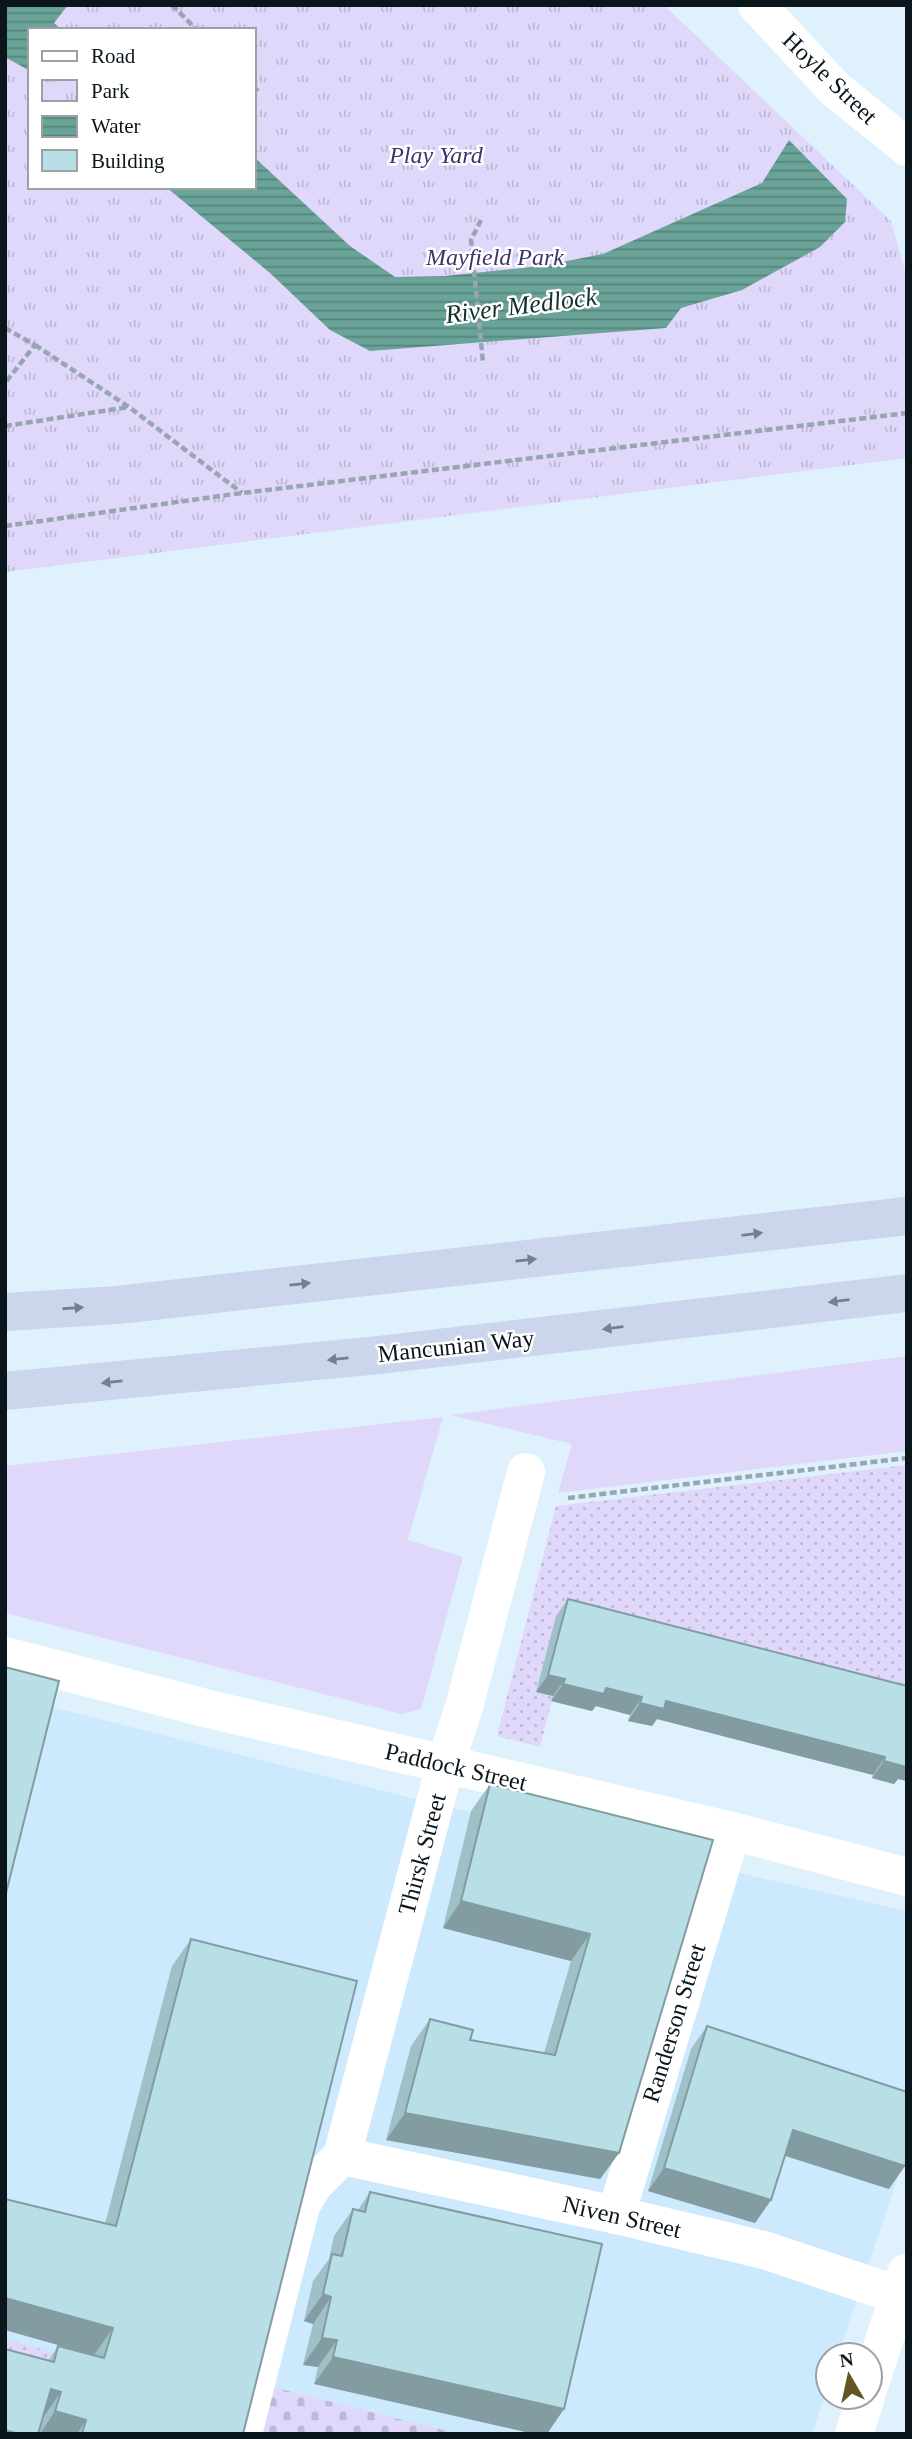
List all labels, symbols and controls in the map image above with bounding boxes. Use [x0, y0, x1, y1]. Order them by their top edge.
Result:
street label: Hoyle Street [778, 27, 883, 129]
legend [28, 28, 256, 189]
text: Road [91, 44, 136, 68]
text: Park [91, 79, 130, 103]
text: Water [91, 114, 141, 138]
park label: Play Yard [388, 142, 484, 168]
text: Building [91, 149, 165, 173]
park label: Mayfield Park [425, 244, 564, 270]
water label: River Medlock [443, 282, 599, 329]
one-way arrow [741, 1229, 763, 1240]
one-way arrow [515, 1255, 537, 1266]
one-way arrow [289, 1279, 311, 1290]
one-way arrow [828, 1296, 850, 1307]
one-way arrow [63, 1302, 85, 1313]
one-way arrow [602, 1323, 624, 1334]
street label: Mancunian Way [377, 1325, 535, 1367]
one-way arrow [327, 1354, 349, 1365]
one-way arrow [101, 1377, 123, 1388]
street label: Paddock Street [383, 1738, 530, 1796]
street label: Thirsk Street [393, 1790, 451, 1918]
street label: Randerson Street [638, 1940, 711, 2106]
street label: Niven Street [560, 2191, 684, 2243]
north arrow [814, 2341, 884, 2411]
text: N [838, 2348, 855, 2371]

